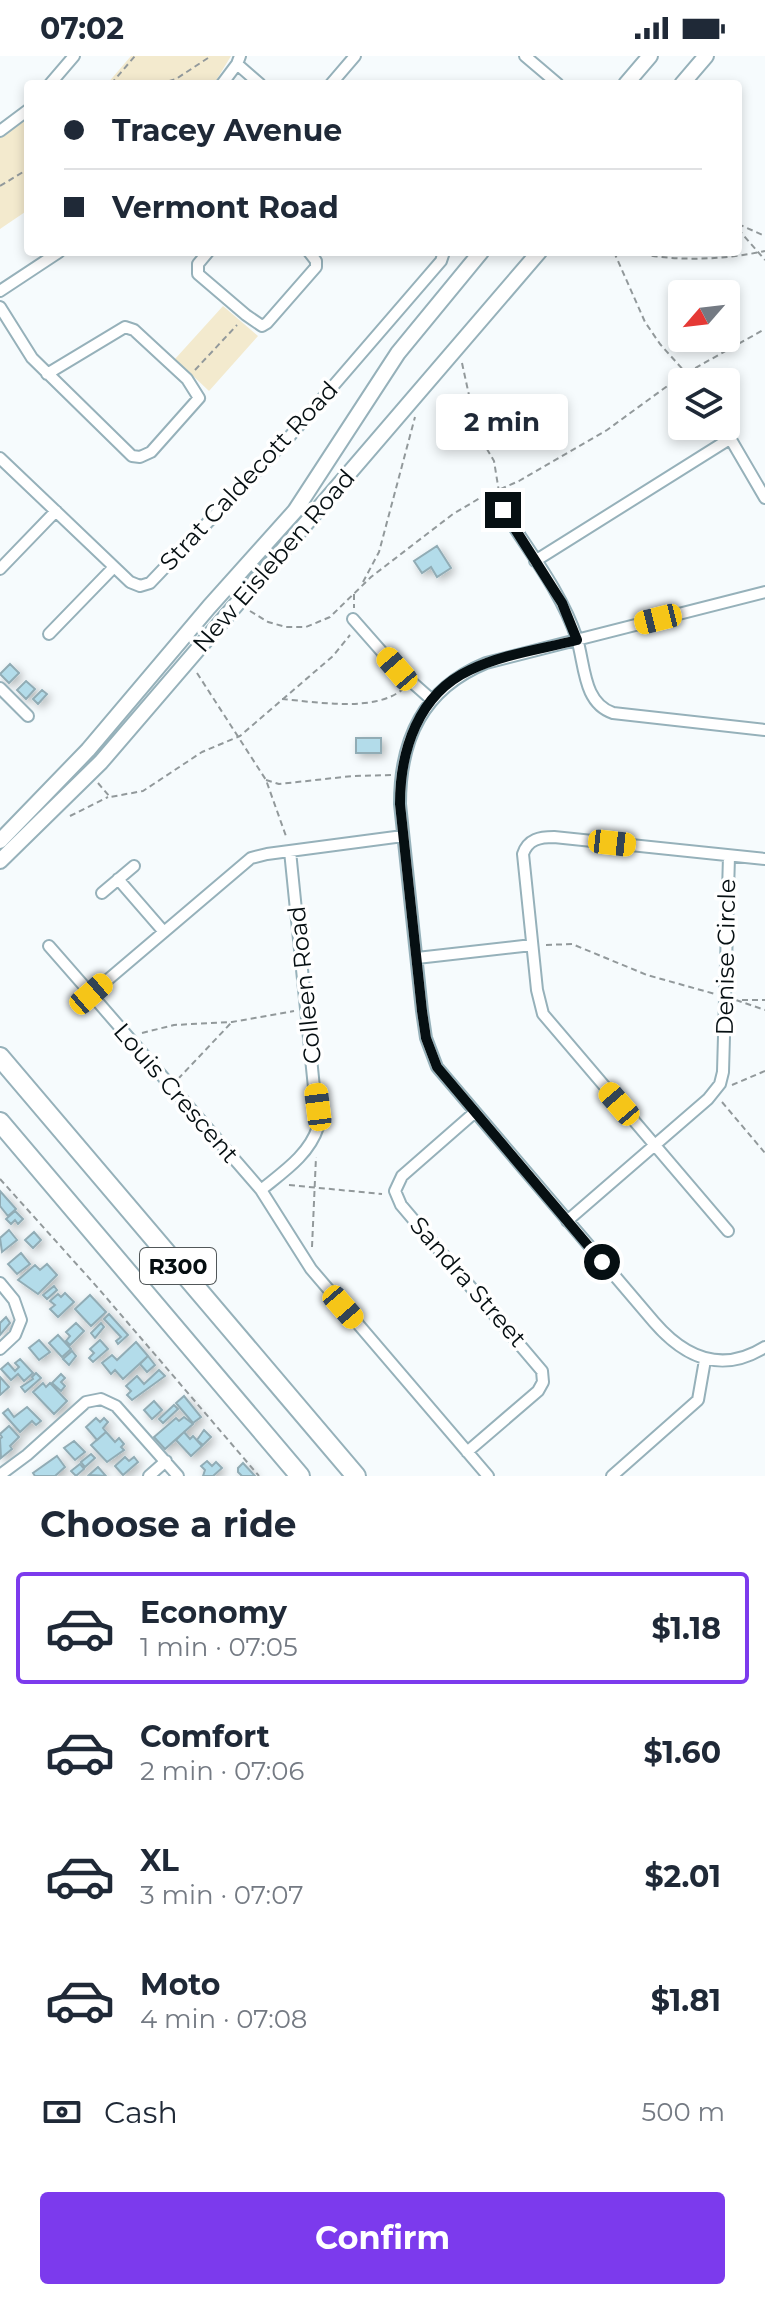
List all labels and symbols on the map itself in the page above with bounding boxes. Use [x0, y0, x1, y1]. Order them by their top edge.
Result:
north arrow [668, 280, 740, 352]
street label: Strat Caldecott Road [153, 375, 344, 576]
callout: 2 min [437, 394, 569, 450]
street label: New Eisleben Road [186, 463, 361, 658]
route end [485, 492, 521, 528]
car [632, 602, 684, 636]
car [372, 643, 422, 695]
car [587, 829, 637, 857]
street label: Denise Circle [710, 878, 741, 1036]
street label: Colleen Road [282, 905, 327, 1065]
car [65, 969, 117, 1019]
street label: Louis Crescent [108, 1017, 245, 1169]
car [594, 1078, 644, 1130]
car [303, 1082, 333, 1132]
street label: Sandra Street [404, 1211, 533, 1353]
route start [584, 1244, 620, 1280]
road number: R300 [140, 1248, 216, 1284]
car [318, 1281, 368, 1333]

